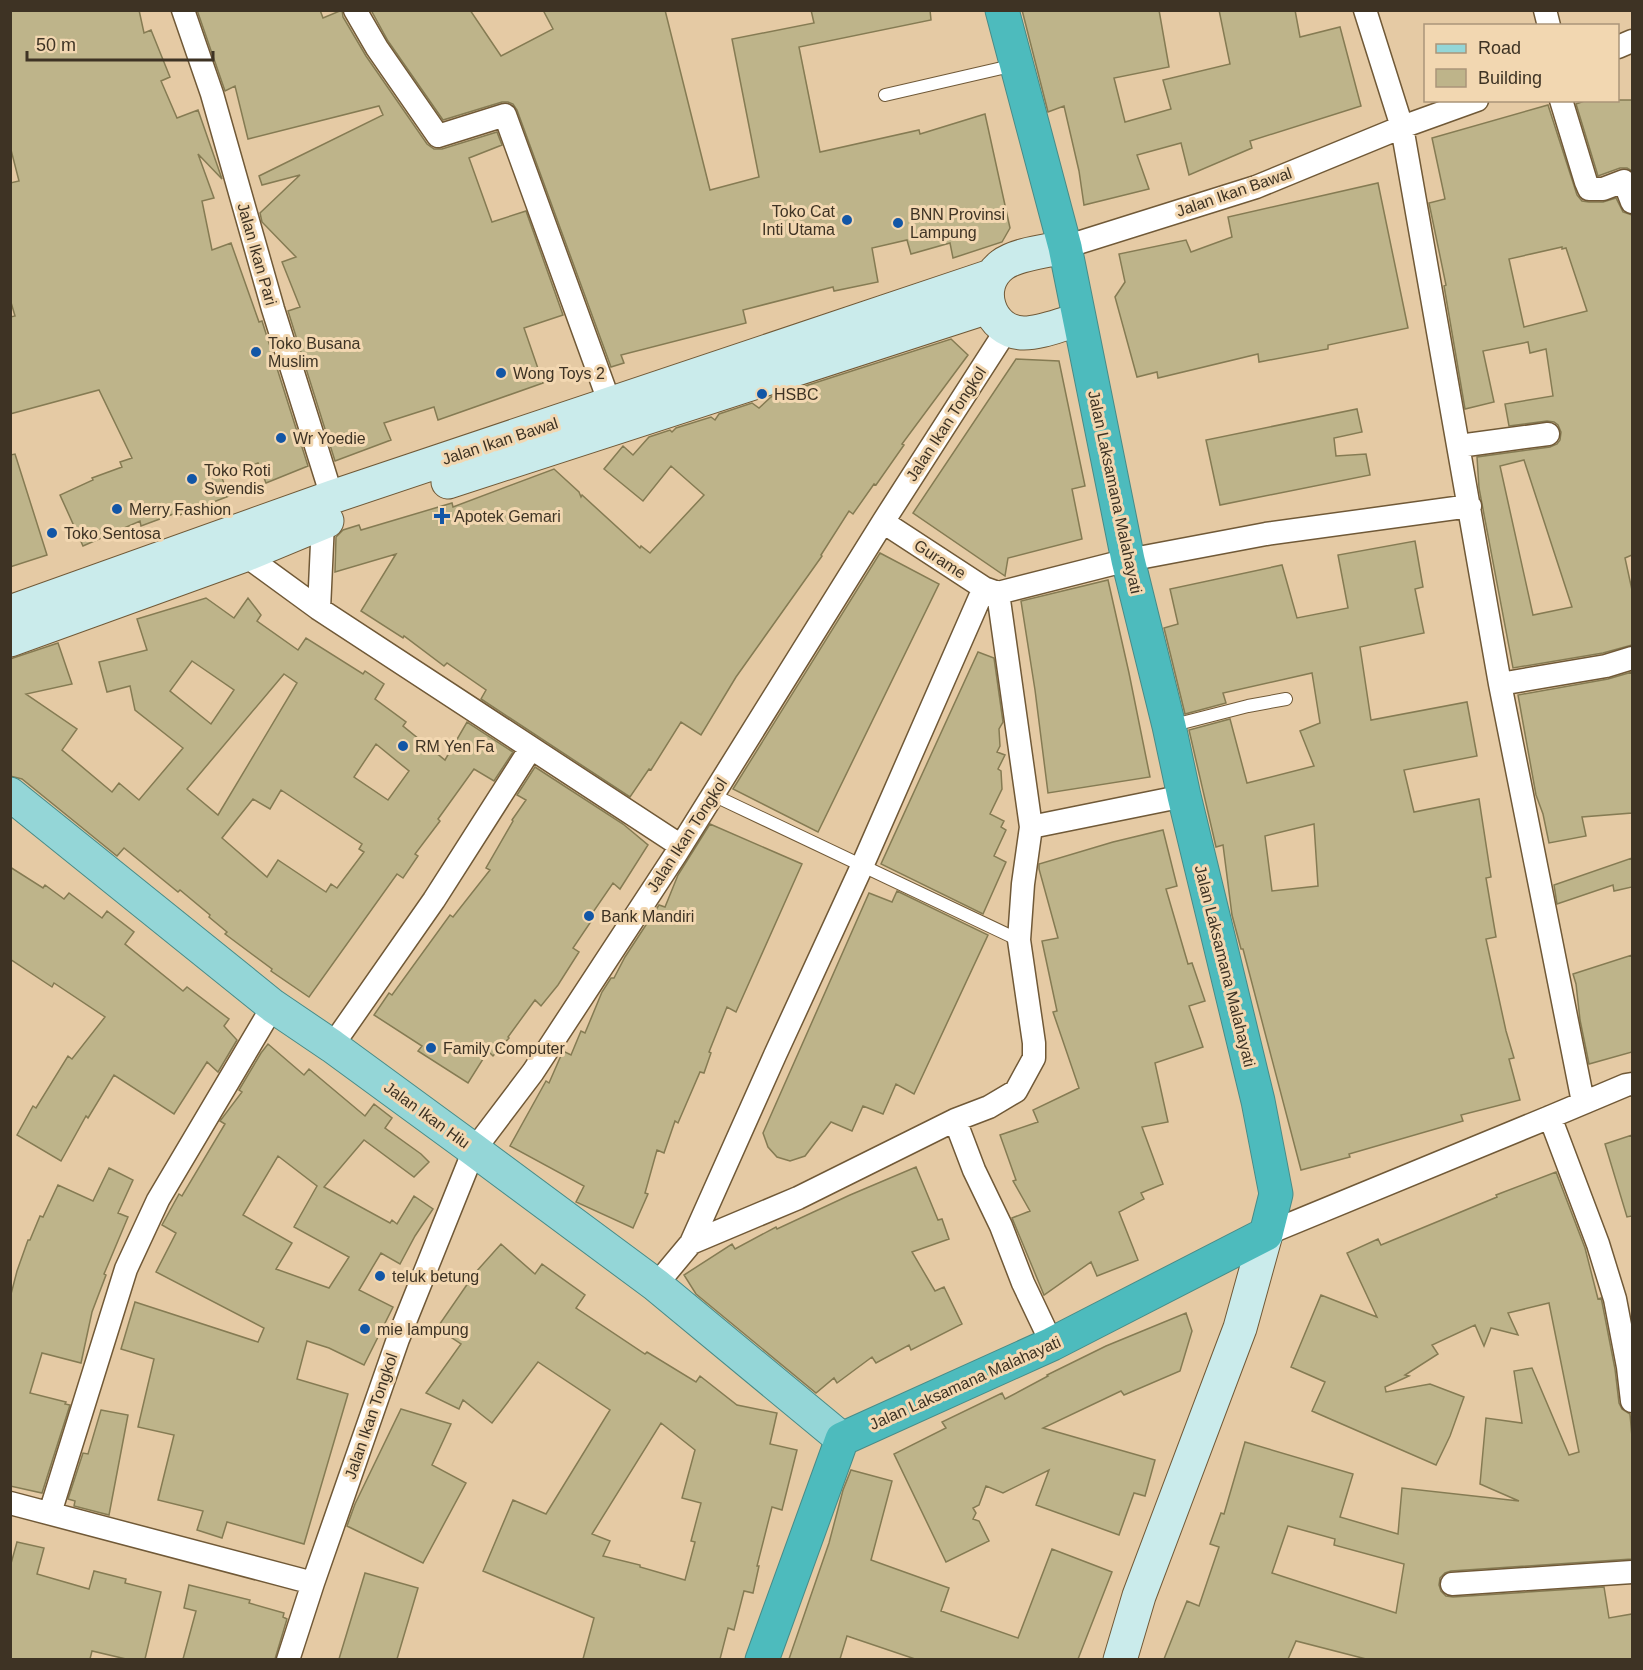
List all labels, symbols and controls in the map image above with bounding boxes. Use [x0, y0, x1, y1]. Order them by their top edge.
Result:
scale bar [27, 24, 213, 62]
legend [1424, 24, 1619, 102]
text: 50 m [36, 35, 76, 55]
text: Road [1478, 38, 1521, 58]
text: Building [1478, 68, 1542, 88]
street label: Jalan Ikan Bawal [1174, 164, 1294, 220]
street label: Jalan Ikan Pari [234, 201, 280, 307]
place label: Toko Cat Inti Utama [762, 203, 836, 238]
place label: BNN Provinsi Lampung [910, 206, 1005, 241]
marker: Toko Cat Inti Utama [840, 213, 854, 227]
marker: BNN Provinsi Lampung [891, 216, 905, 230]
place label: Toko Busana Muslim [268, 335, 361, 370]
marker: Toko Busana Muslim [249, 345, 263, 359]
street label: Jalan Ikan Tongkol [903, 364, 989, 484]
place label: Wong Toys 2 [513, 365, 605, 382]
marker: Wong Toys 2 [494, 366, 508, 380]
place label: HSBC [774, 386, 818, 403]
marker: HSBC [755, 387, 769, 401]
street label: Jalan Laksamana Malahayati [1085, 389, 1145, 595]
street label: Jalan Ikan Bawal [440, 414, 560, 468]
place label: Wr Yoedie [293, 430, 366, 447]
marker: Wr Yoedie [274, 431, 288, 445]
place label: Toko Roti Swendis [204, 462, 271, 497]
marker: Toko Roti Swendis [185, 472, 199, 486]
place label: Merry Fashion [129, 501, 231, 518]
marker: Merry Fashion [110, 502, 124, 516]
place label: Apotek Gemari [454, 508, 561, 525]
marker: Apotek Gemari [435, 509, 449, 523]
place label: Toko Sentosa [64, 525, 161, 542]
marker: Toko Sentosa [45, 526, 59, 540]
street label: Gurame [911, 536, 969, 582]
place label: RM Yen Fa [415, 738, 494, 755]
marker: RM Yen Fa [396, 739, 410, 753]
street label: Jalan Ikan Tongkol [644, 775, 730, 895]
street label: Jalan Laksamana Malahayati [1192, 863, 1258, 1069]
place label: Bank Mandiri [601, 908, 694, 925]
marker: Bank Mandiri [582, 909, 596, 923]
place label: Family Computer [443, 1040, 565, 1057]
marker: Family Computer [424, 1041, 438, 1055]
street label: Jalan Ikan Hiu [381, 1078, 473, 1152]
place label: teluk betung [392, 1268, 479, 1285]
marker: teluk betung [373, 1269, 387, 1283]
place label: mie lampung [377, 1321, 469, 1338]
marker: mie lampung [358, 1322, 372, 1336]
street label: Jalan Laksamana Malahayati [867, 1333, 1063, 1433]
street label: Jalan Ikan Tongkol [341, 1351, 401, 1481]

